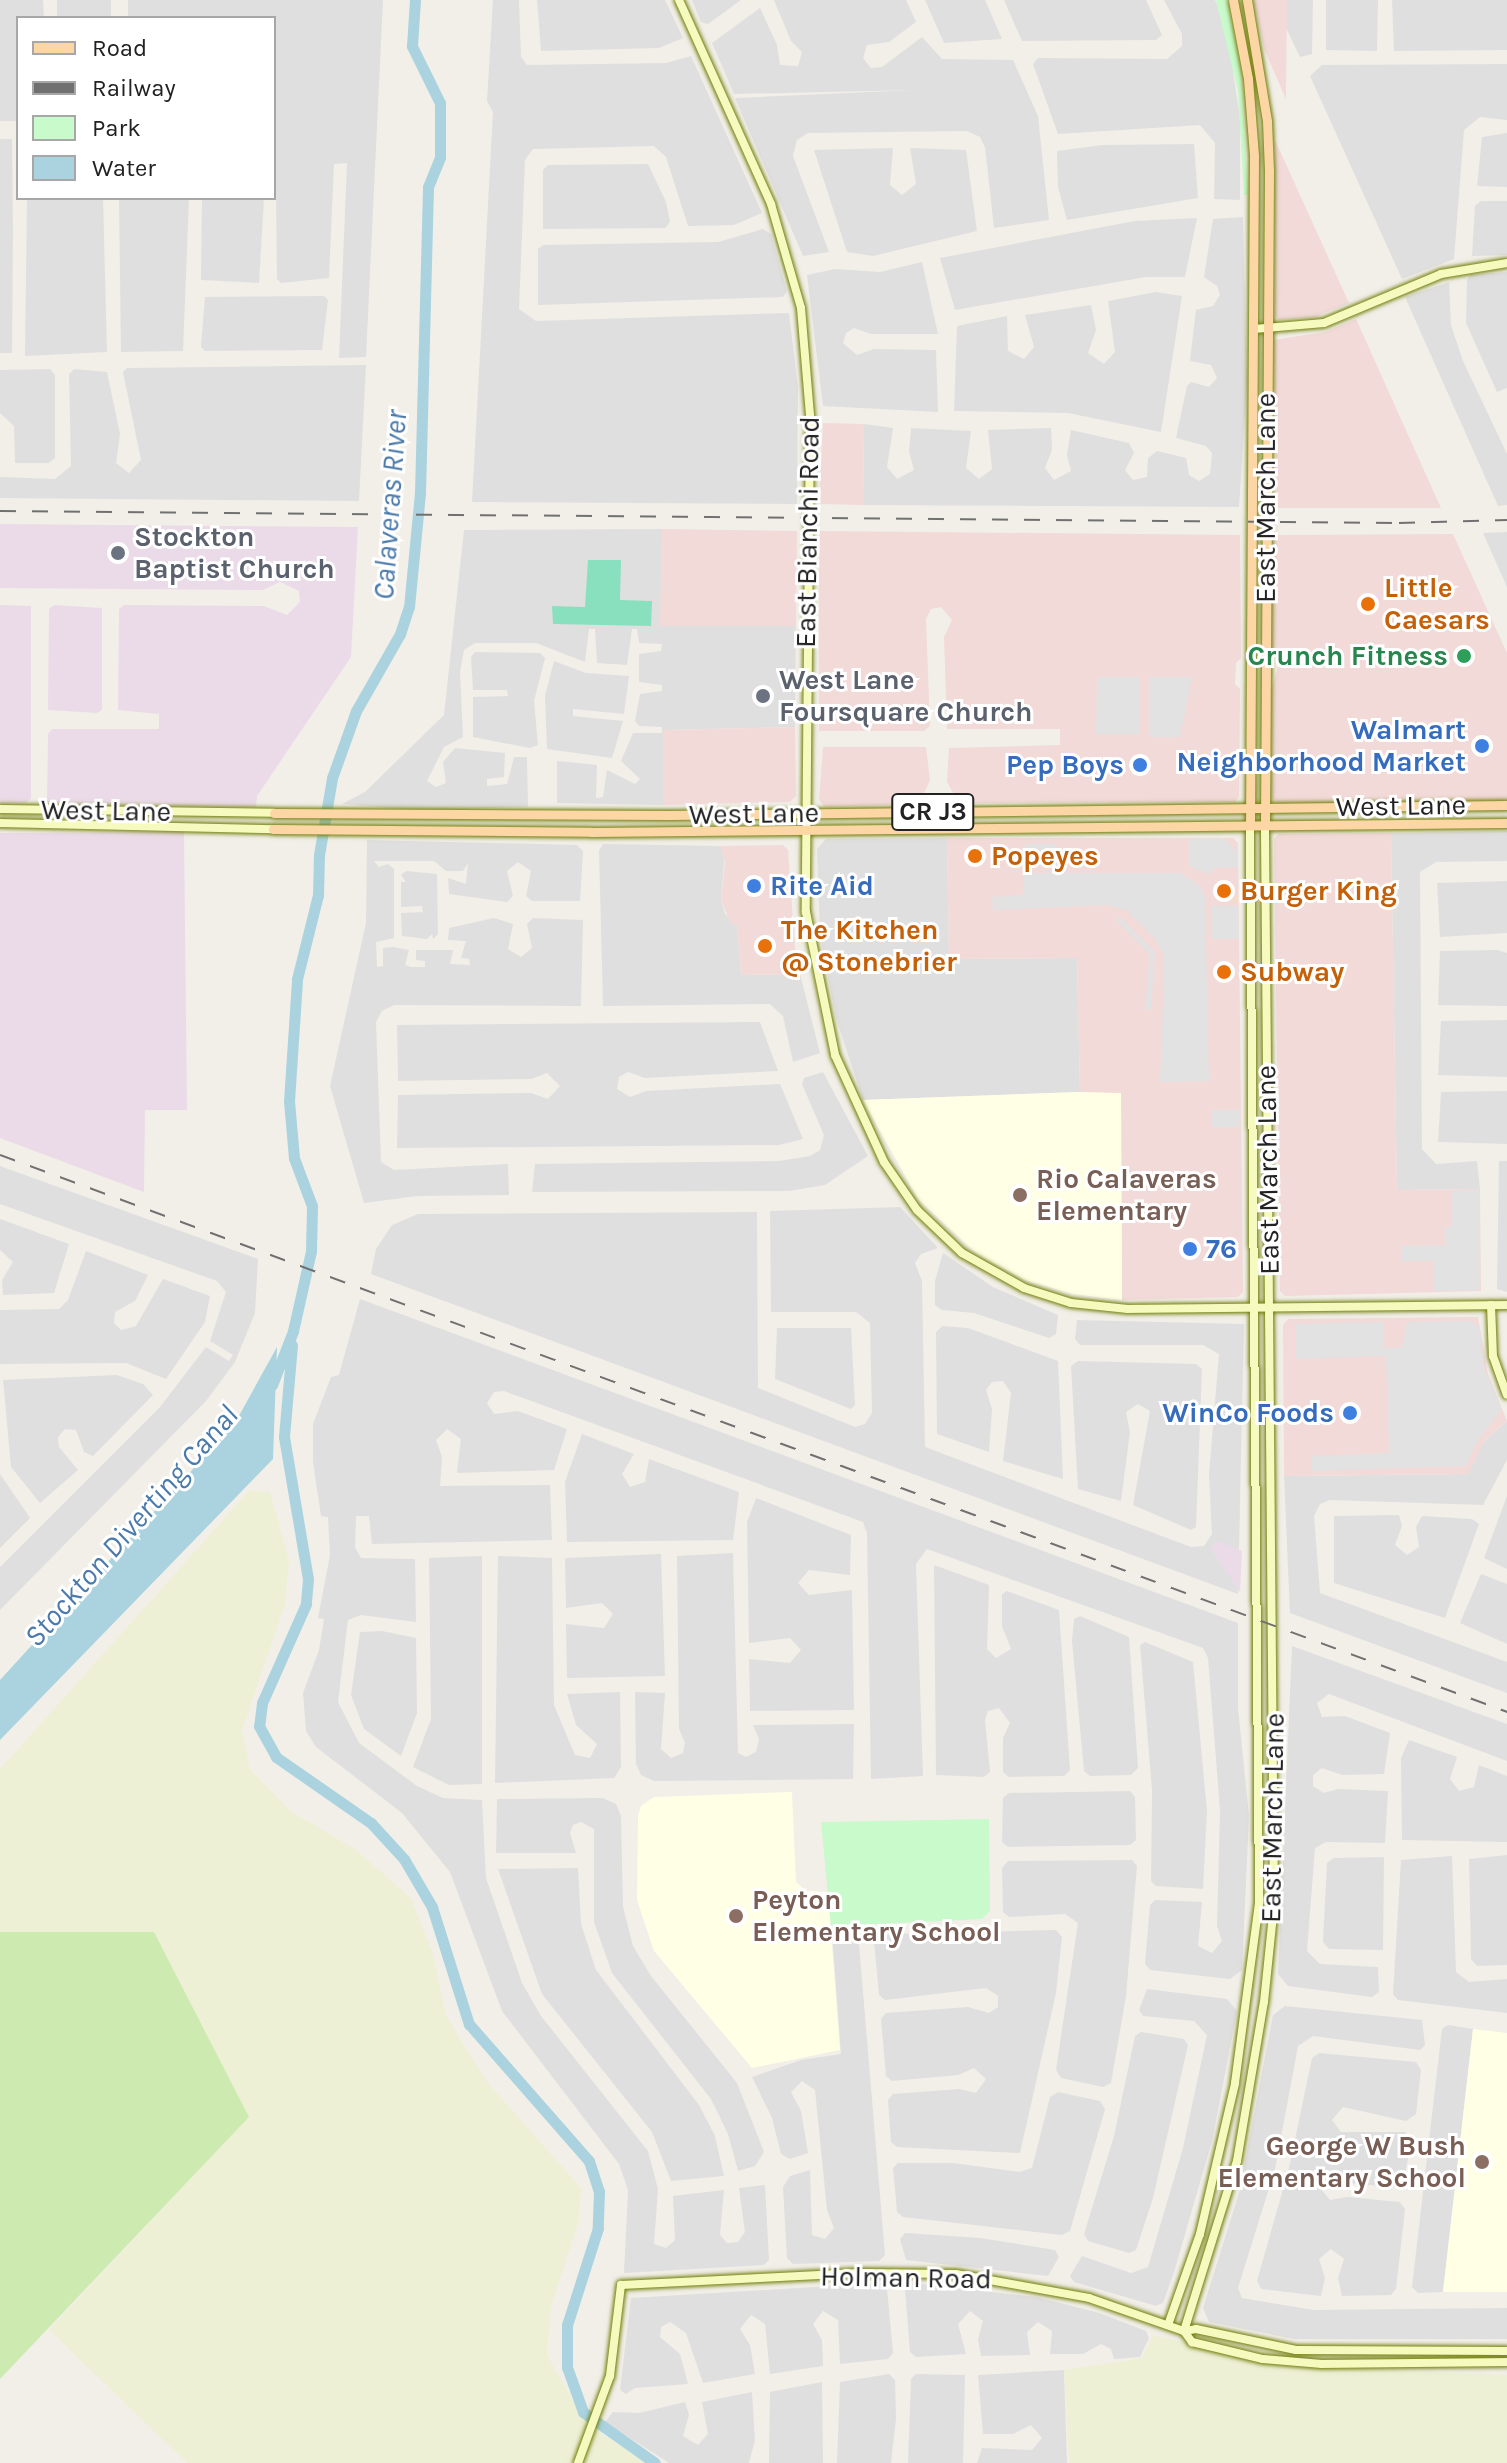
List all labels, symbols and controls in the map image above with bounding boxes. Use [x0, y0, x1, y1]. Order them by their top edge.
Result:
legend [16, 16, 276, 200]
text: Road [92, 34, 147, 62]
text: Railway [92, 74, 176, 102]
text: Park [92, 114, 141, 142]
text: Water [92, 154, 156, 182]
street label: East March Lane [1249, 393, 1283, 603]
water label: Calaveras River [365, 409, 415, 601]
street label: East Bianchi Road [789, 416, 827, 648]
place label: Stockton Baptist Church [134, 520, 335, 586]
marker: Stockton Baptist Church [109, 544, 127, 562]
place label: Little Caesars [1384, 571, 1490, 637]
marker: Little Caesars [1359, 595, 1377, 613]
place label: Crunch Fitness [1248, 639, 1448, 673]
marker: Crunch Fitness [1455, 647, 1473, 665]
place label: West Lane Foursquare Church [779, 663, 1033, 729]
marker: West Lane Foursquare Church [754, 687, 772, 705]
place label: Walmart Neighborhood Market [1176, 713, 1466, 779]
marker: Walmart Neighborhood Market [1473, 737, 1491, 755]
place label: Pep Boys [1006, 748, 1124, 782]
marker: Pep Boys [1131, 756, 1149, 774]
street label: West Lane [1336, 788, 1466, 824]
road number: CR J3 [891, 790, 975, 834]
street label: West Lane [41, 793, 171, 829]
street label: West Lane [689, 796, 819, 832]
place label: Popeyes [991, 839, 1099, 873]
marker: Popeyes [966, 847, 984, 865]
place label: Rite Aid [770, 869, 874, 903]
place label: Burger King [1240, 874, 1397, 908]
marker: Rite Aid [745, 877, 763, 895]
marker: Burger King [1215, 882, 1233, 900]
place label: The Kitchen @ Stonebrier [781, 913, 957, 979]
marker: The Kitchen @ Stonebrier [756, 937, 774, 955]
place label: Subway [1240, 955, 1344, 989]
marker: Subway [1215, 963, 1233, 981]
street label: East March Lane [1249, 1065, 1287, 1275]
place label: Rio Calaveras Elementary [1036, 1162, 1217, 1228]
marker: Rio Calaveras Elementary [1011, 1186, 1029, 1204]
place label: 76 [1206, 1232, 1237, 1266]
marker: 76 [1181, 1240, 1199, 1258]
place label: WinCo Foods [1162, 1396, 1334, 1430]
water label: Stockton Diverting Canal [16, 1398, 246, 1654]
marker: WinCo Foods [1341, 1404, 1359, 1422]
street label: East March Lane [1254, 1713, 1292, 1923]
place label: Peyton Elementary School [752, 1883, 1001, 1949]
marker: Peyton Elementary School [727, 1907, 745, 1925]
place label: George W Bush Elementary School [1217, 2129, 1466, 2195]
marker: George W Bush Elementary School [1473, 2153, 1491, 2171]
street label: Holman Road [820, 2260, 992, 2296]

